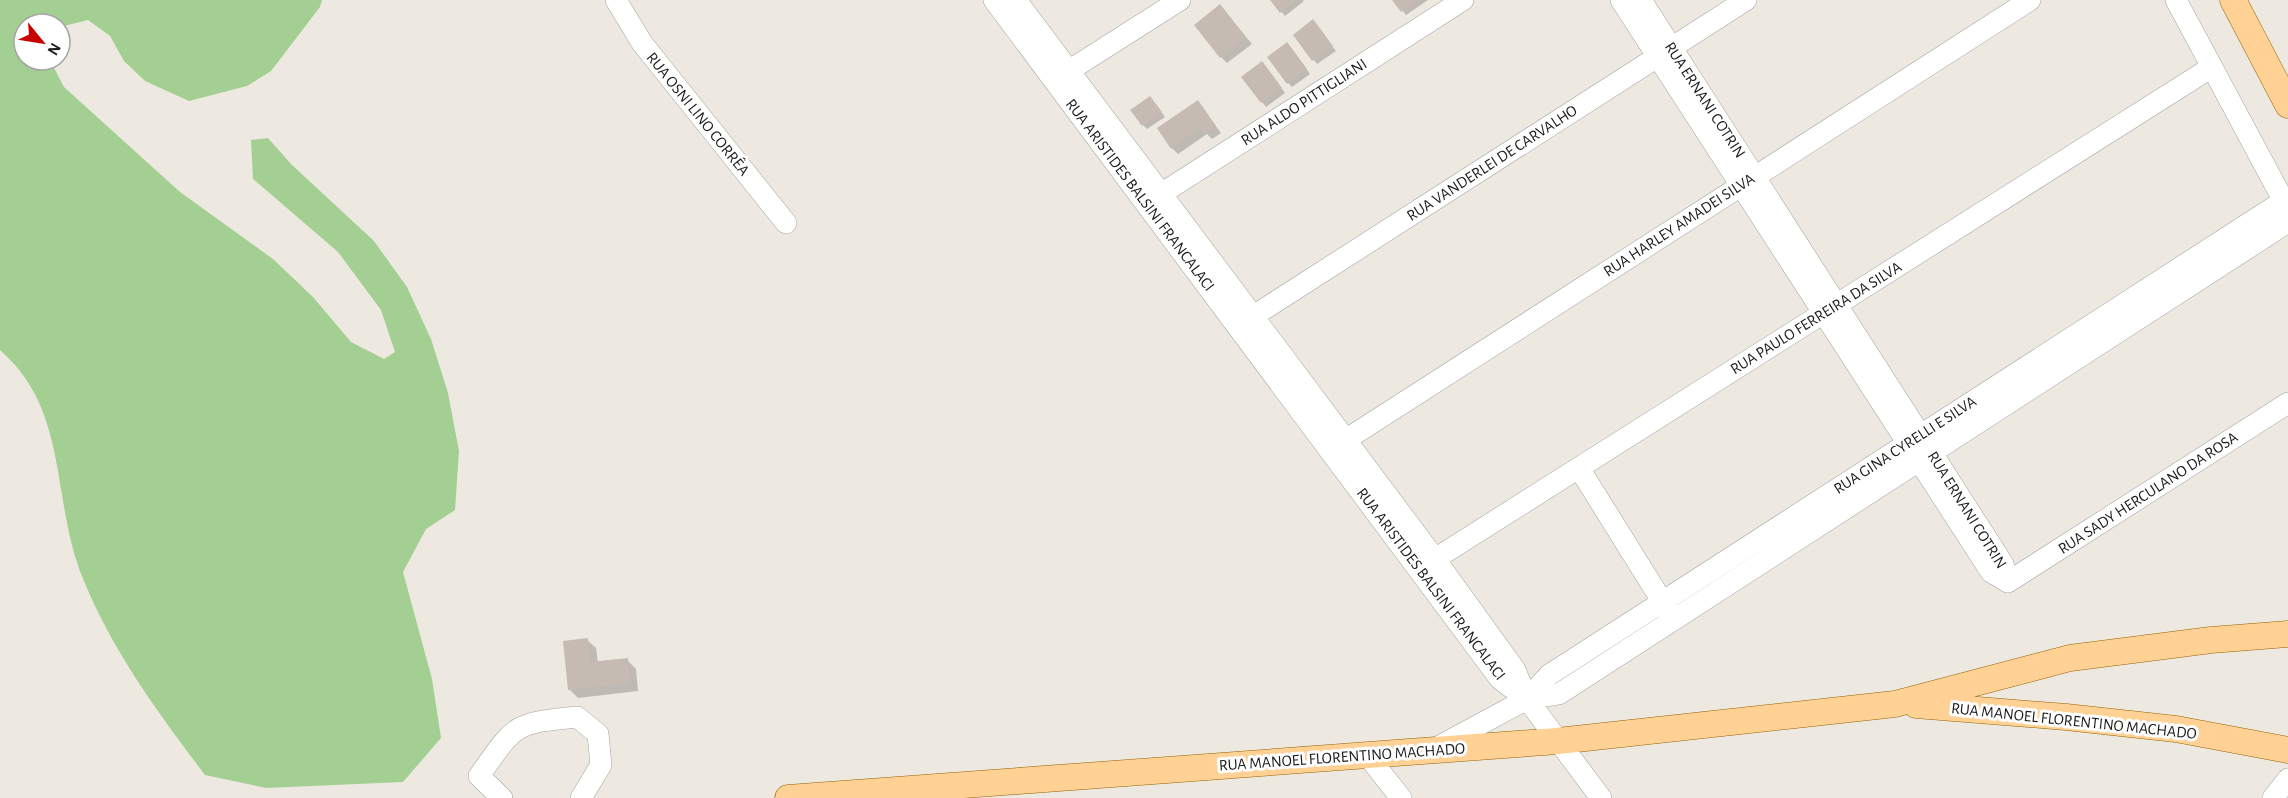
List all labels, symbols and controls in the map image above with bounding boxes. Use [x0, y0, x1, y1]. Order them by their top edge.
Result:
north arrow [12, 12, 72, 72]
street label: RUA ERNANI COTRIN [1662, 39, 1748, 161]
text: N [44, 40, 64, 58]
street label: RUA OSNI LINO CORRÊA [644, 48, 754, 179]
street label: RUA ALDO PITTIGLIANI [1238, 55, 1370, 149]
street label: RUA ARISTIDES BALSINI FRANCALACI [1063, 96, 1217, 294]
street label: RUA VANDERLEI DE CARVALHO [1404, 102, 1580, 224]
street label: RUA HARLEY AMADEI SILVA [1601, 170, 1757, 280]
street label: RUA PAULO FERREIRA DA SILVA [1728, 259, 1904, 377]
street label: RUA GINA CYRELLI E SILVA [1831, 393, 1979, 497]
street label: RUA SADY HERCULANO DA ROSA [2055, 429, 2241, 557]
street label: RUA ERNANI COTRIN [1925, 449, 2009, 571]
street label: RUA ARISTIDES BALSINI FRANCALACI [1354, 485, 1508, 683]
street label: RUA MANOEL FLORENTINO MACHADO [1951, 700, 2197, 742]
street label: RUA MANOEL FLORENTINO MACHADO [1218, 740, 1466, 774]

